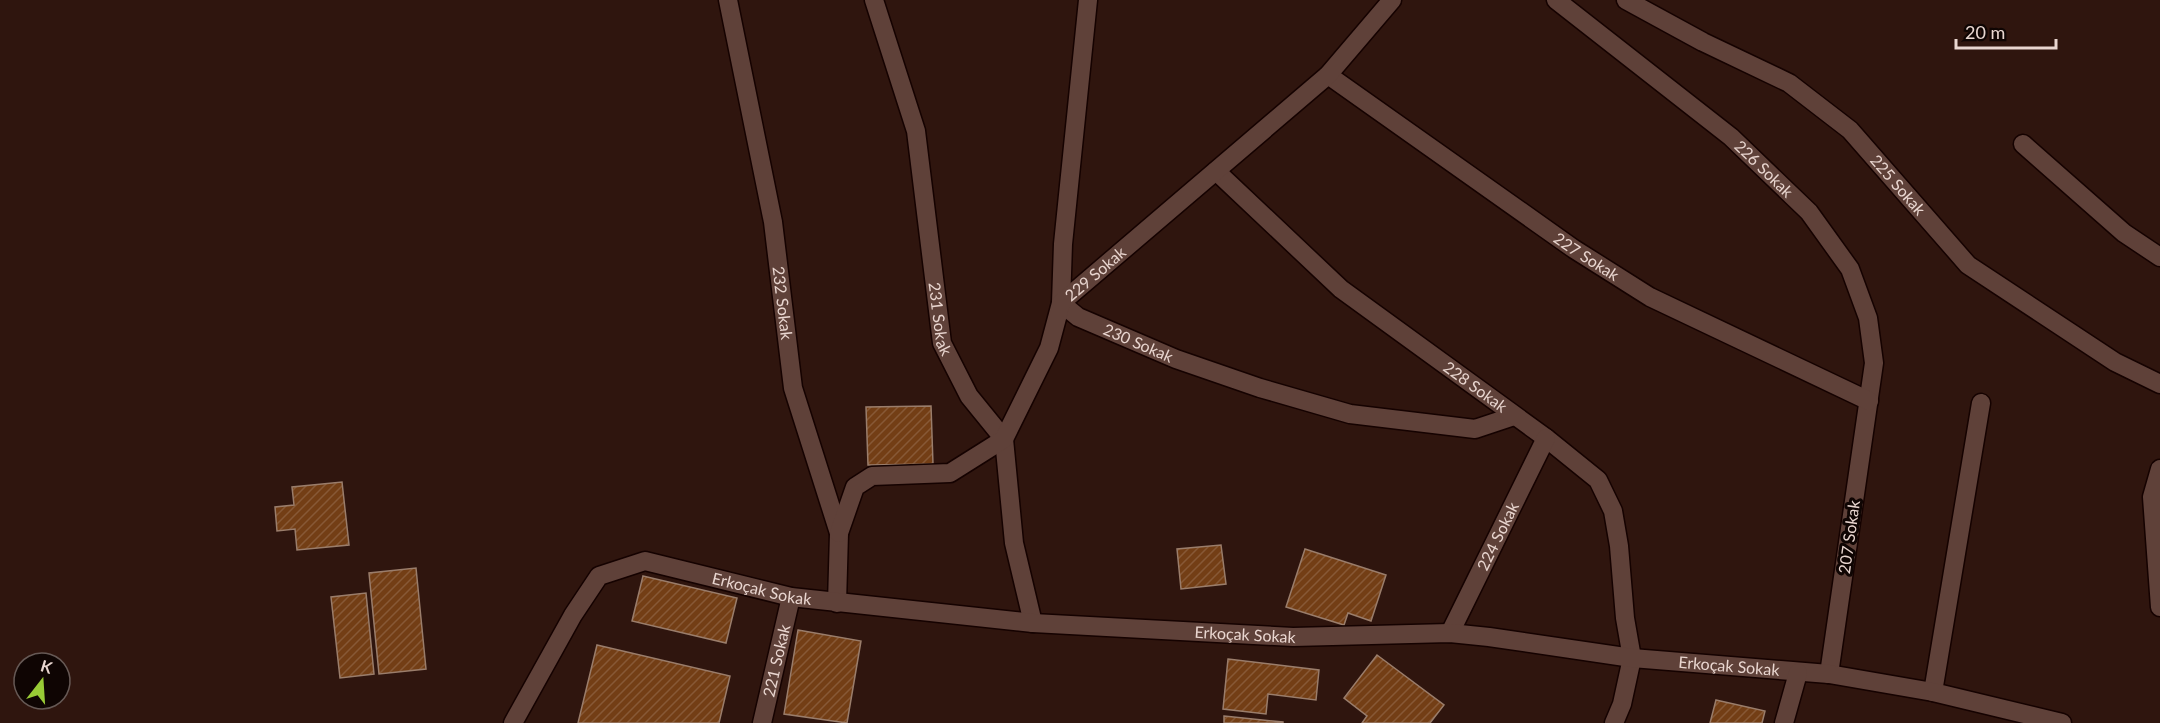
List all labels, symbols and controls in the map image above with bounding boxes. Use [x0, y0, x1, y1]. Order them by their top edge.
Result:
scale bar [1956, 12, 2056, 50]
text: 20 m [1965, 21, 2005, 43]
street label: 226 Sokak [1731, 136, 1798, 201]
street label: 225 Sokak [1867, 151, 1930, 219]
street label: 227 Sokak [1551, 228, 1624, 285]
street label: 229 Sokak [1061, 242, 1130, 305]
street label: 232 Sokak [769, 265, 797, 342]
street label: 231 Sokak [926, 281, 957, 359]
street label: 230 Sokak [1101, 319, 1177, 366]
street label: 228 Sokak [1440, 357, 1512, 416]
street label: 224 Sokak [1472, 498, 1522, 573]
street label: 207 Sokak [1834, 498, 1863, 575]
street label: Erkoçak Sokak [710, 568, 813, 608]
street label: 221 Sokak [758, 622, 794, 699]
street label: Erkoçak Sokak [1194, 622, 1297, 646]
north arrow [12, 651, 72, 711]
street label: Erkoçak Sokak [1678, 652, 1781, 679]
text: K [39, 655, 56, 677]

